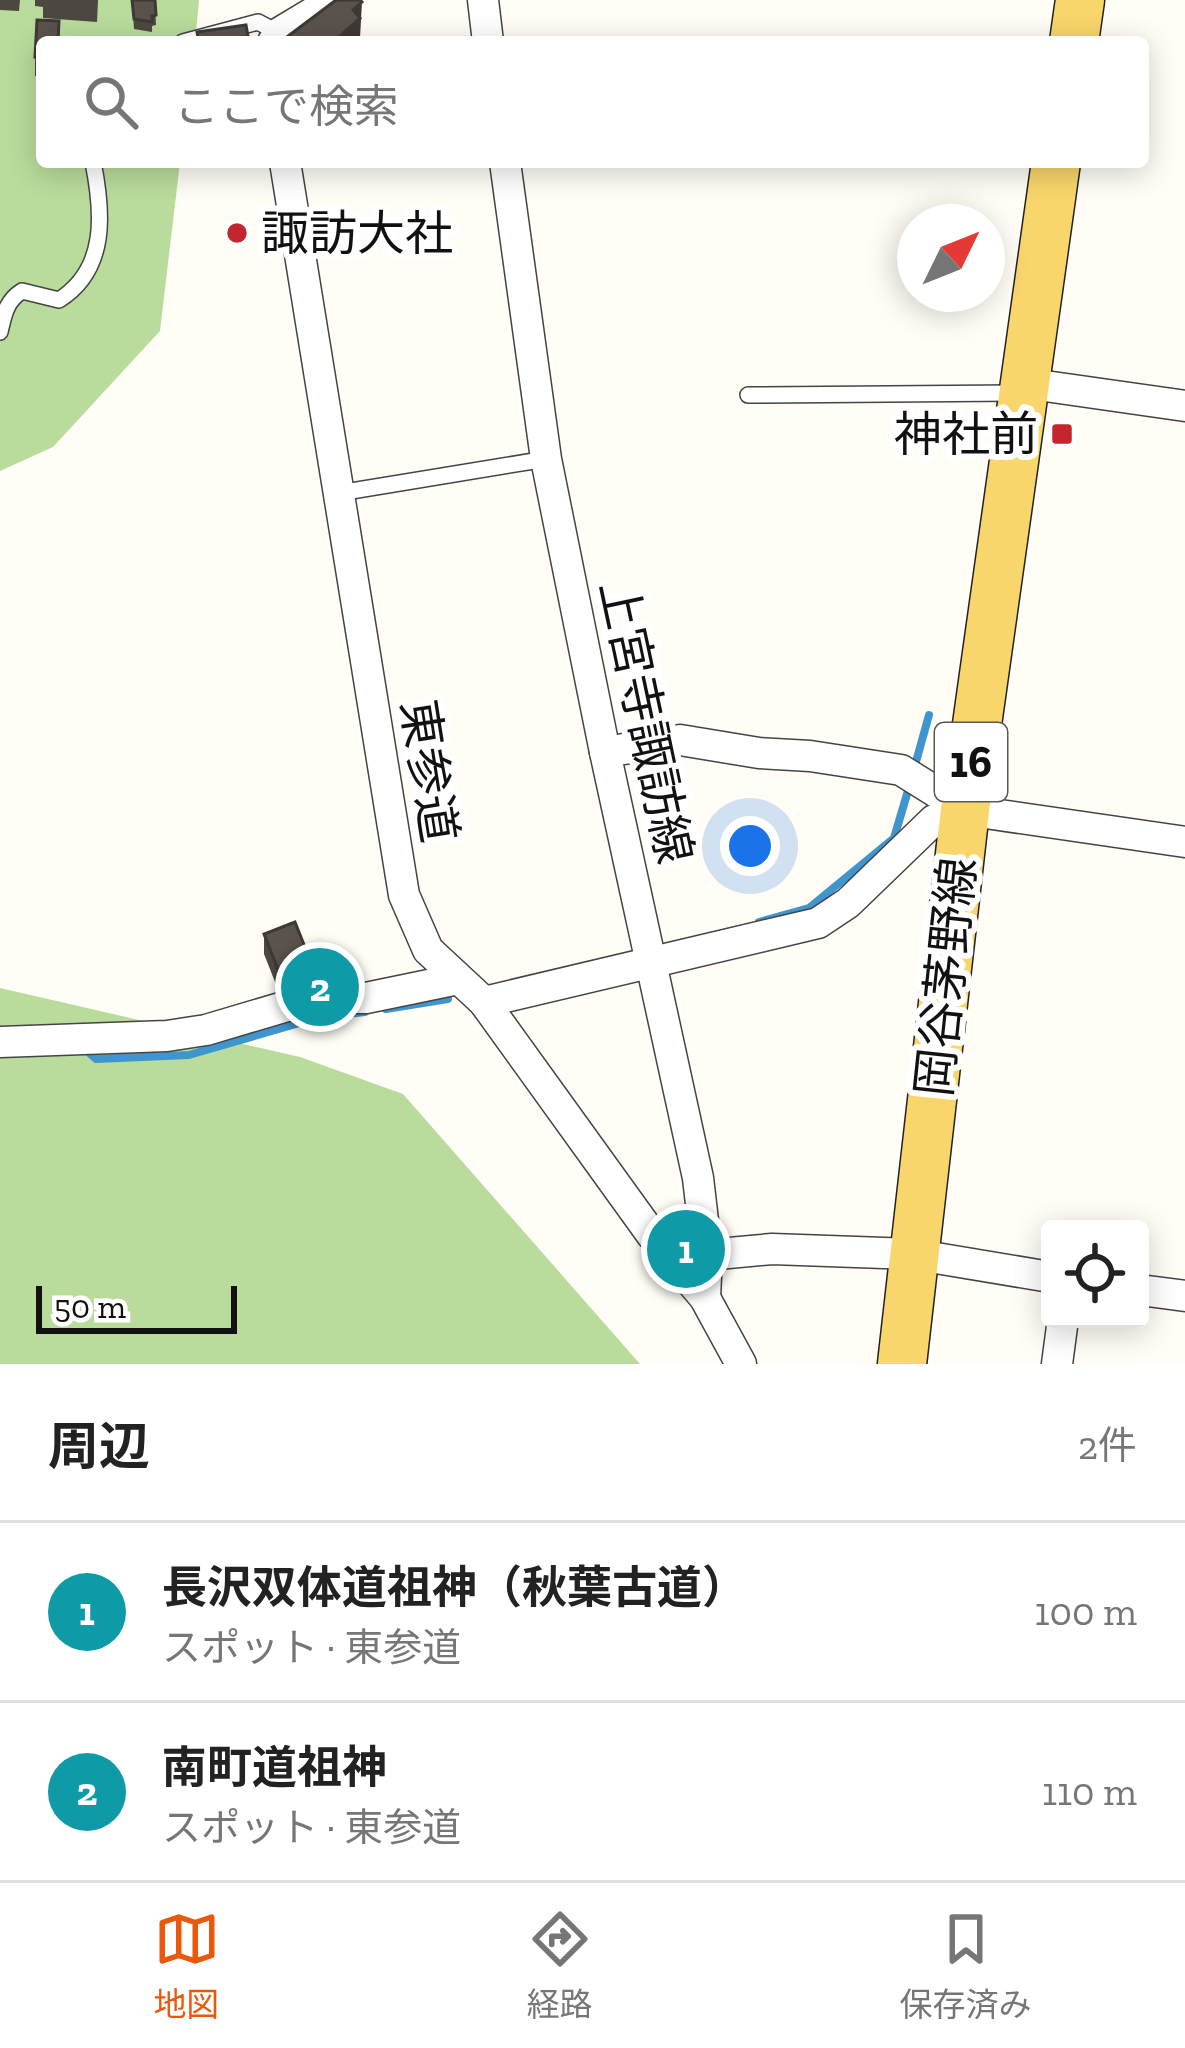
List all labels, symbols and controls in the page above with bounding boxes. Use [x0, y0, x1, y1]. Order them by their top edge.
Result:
search box [36, 36, 1149, 168]
icon: search [78, 69, 144, 135]
text: ここで検索 [174, 80, 399, 134]
north arrow [897, 204, 1005, 312]
place label: 諏訪大社 [261, 205, 453, 262]
marker: 諏訪大社 [224, 220, 250, 246]
place label: 神社前 [894, 406, 1038, 463]
marker: 神社前 [1049, 421, 1075, 447]
street label: 上宮寺諏訪線 [588, 575, 704, 869]
street label: 東参道 [390, 695, 468, 847]
road number: 16 [935, 723, 1007, 801]
your location [720, 816, 780, 876]
street label: 岡谷茅野線 [905, 855, 987, 1099]
pin: 2 [281, 942, 359, 1032]
pin: 1 [647, 1204, 725, 1294]
map controls [1041, 1220, 1149, 1328]
button: locate [1041, 1220, 1149, 1328]
scale bar [36, 1280, 237, 1333]
text: 50 m [54, 1287, 126, 1326]
text: 周辺 [48, 1416, 150, 1477]
text: 2件 [1078, 1422, 1137, 1469]
text: 長沢双体道祖神（秋葉古道） [162, 1561, 747, 1615]
text: 1 [79, 1588, 95, 1635]
text: 100 m [1035, 1588, 1137, 1635]
text: スポット · 東参道 [162, 1624, 461, 1671]
text: 南町道祖神 [162, 1741, 387, 1795]
text: 2 [77, 1768, 97, 1815]
text: 110 m [1042, 1768, 1137, 1815]
text: スポット · 東参道 [162, 1804, 461, 1851]
tab: 地図 [154, 1906, 220, 2026]
tab: 経路 [527, 1906, 593, 2026]
tab: 保存済み [900, 1906, 1032, 2026]

